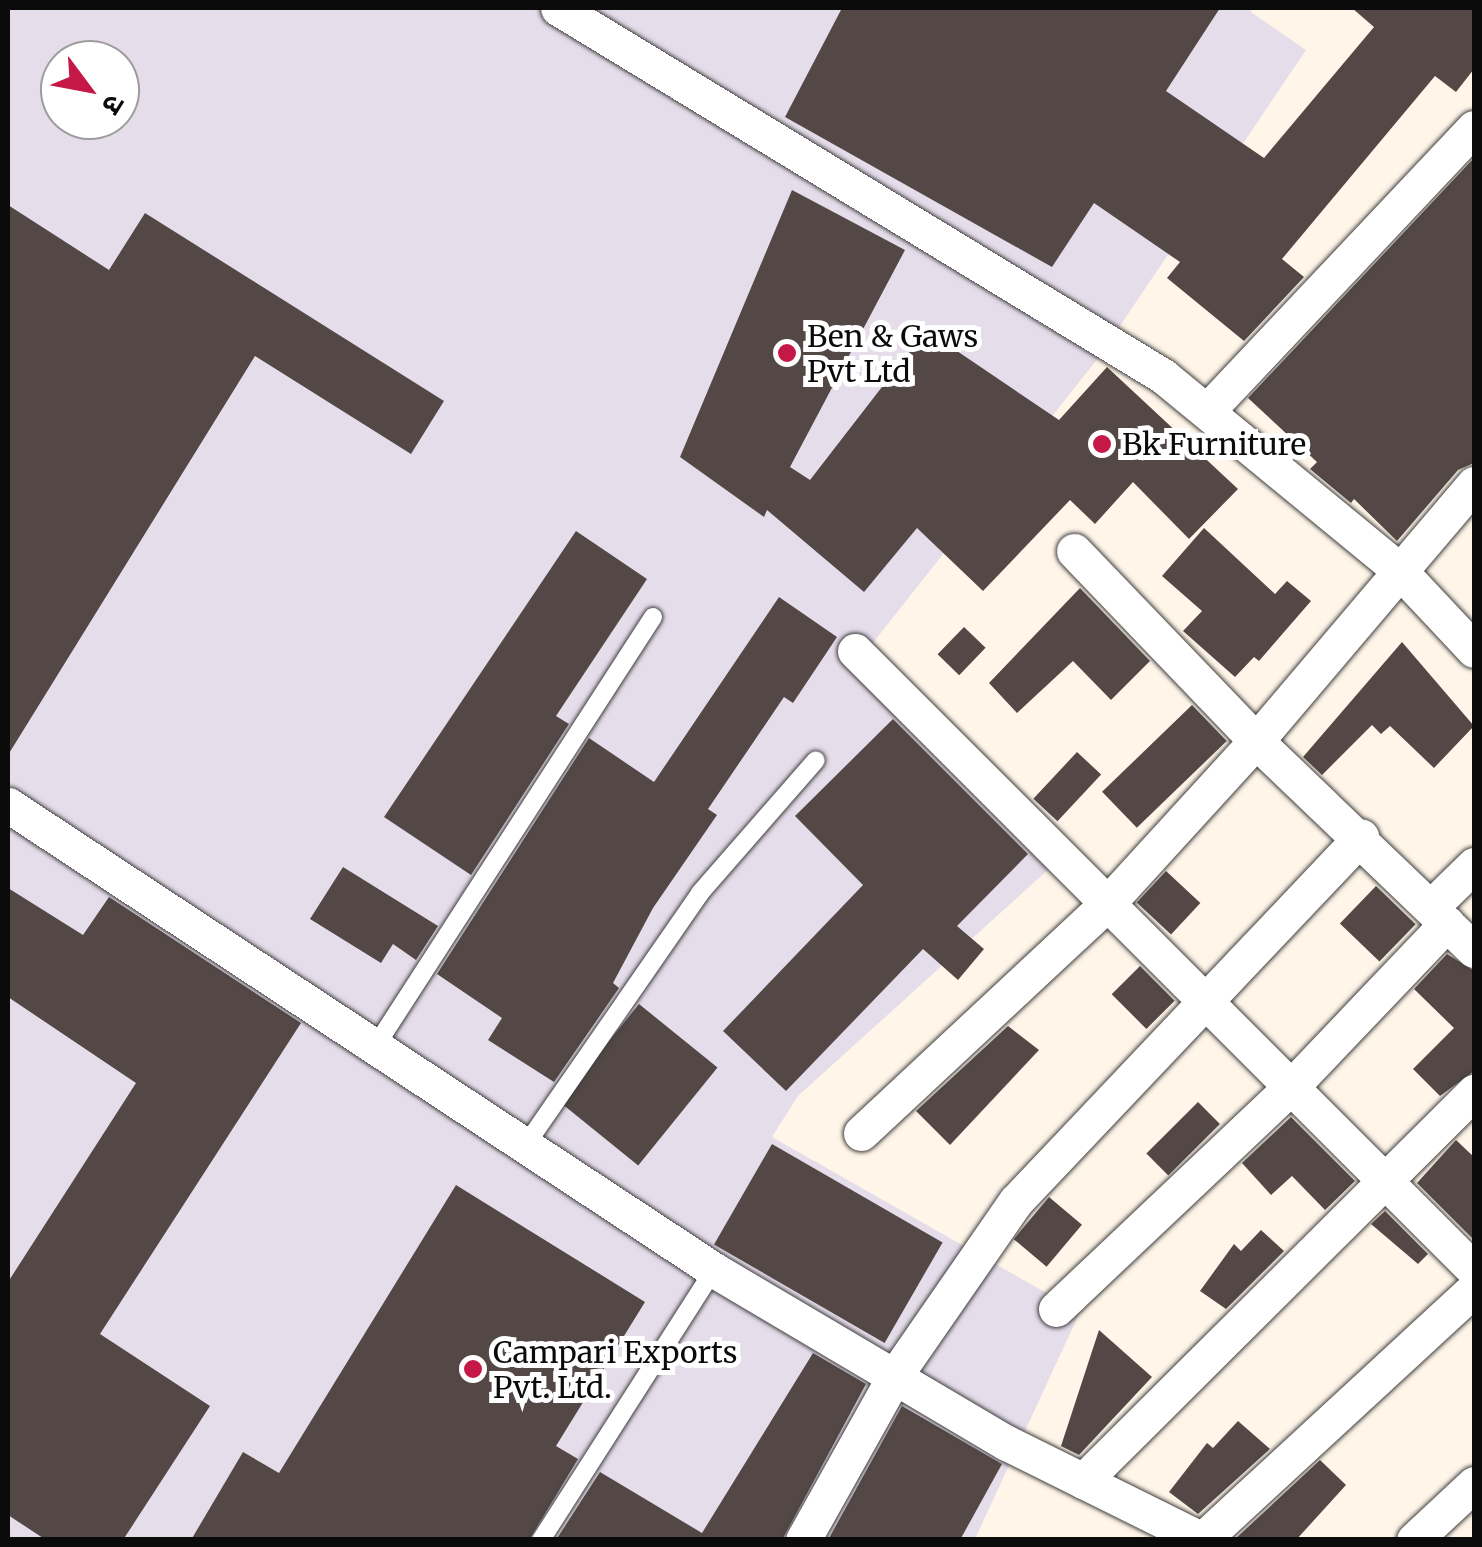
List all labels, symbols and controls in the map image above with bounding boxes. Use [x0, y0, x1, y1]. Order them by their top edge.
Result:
north arrow [40, 40, 140, 140]
text: उ [94, 88, 133, 121]
place label: Ben & Gaws Pvt Ltd [807, 318, 978, 388]
marker: Ben & Gaws Pvt Ltd [776, 342, 798, 364]
place label: Bk Furniture [1122, 426, 1306, 462]
marker: Bk Furniture [1091, 433, 1113, 455]
place label: Campari Exports Pvt. Ltd. [493, 1334, 738, 1404]
marker: Campari Exports Pvt. Ltd. [462, 1358, 484, 1380]

